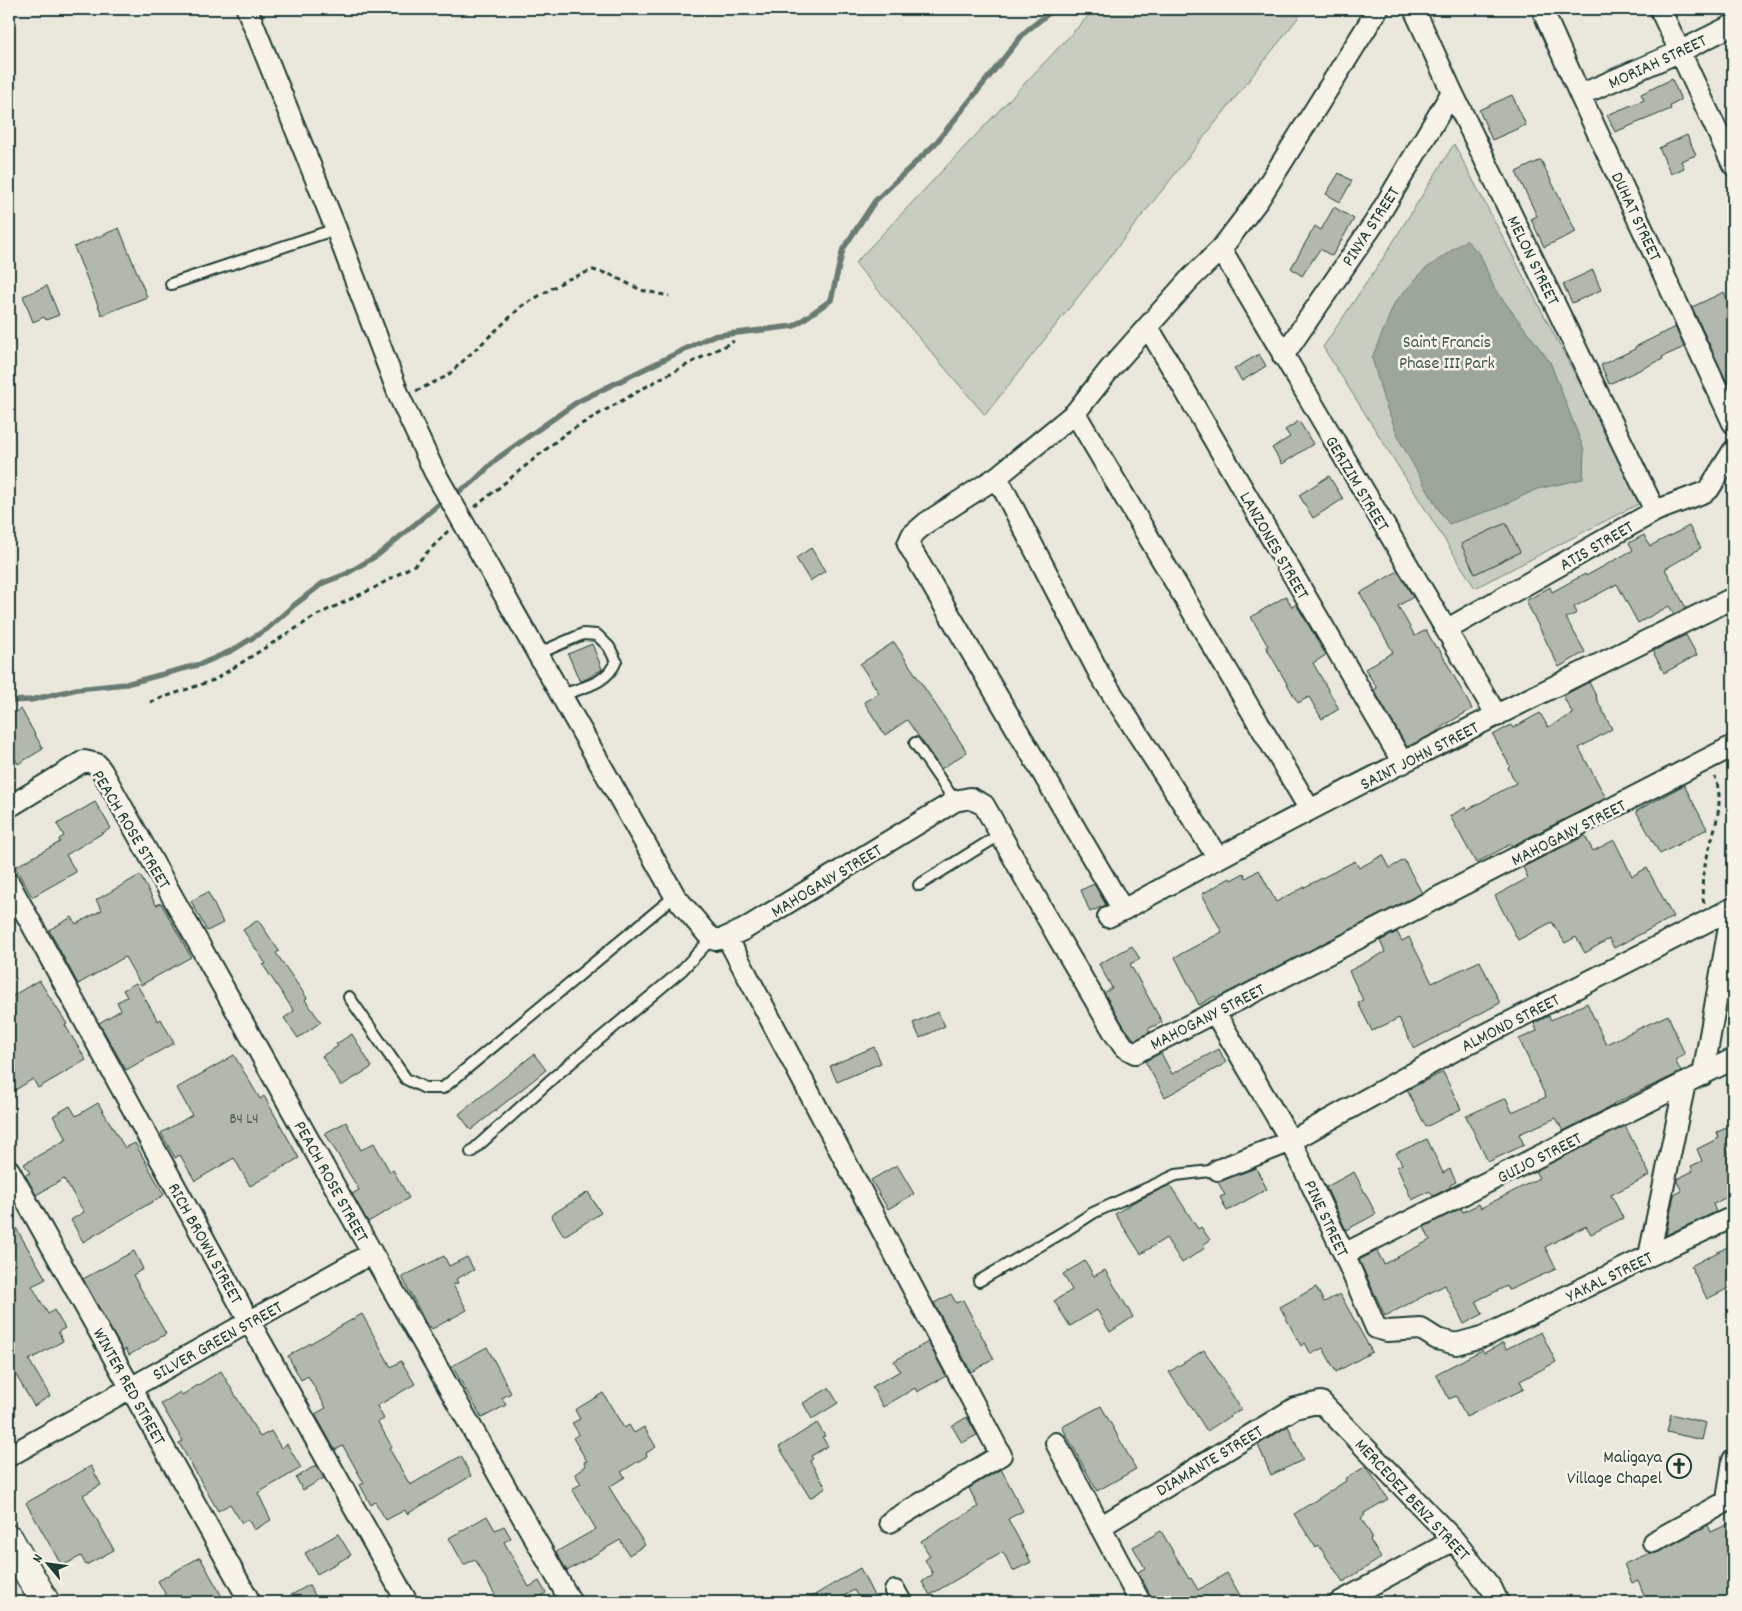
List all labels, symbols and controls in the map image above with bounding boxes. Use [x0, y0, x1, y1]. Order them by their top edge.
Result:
street label: MORIAH STREET [1605, 30, 1711, 97]
street label: DUHAT STREET [1603, 168, 1666, 266]
street label: PINYA STREET [1337, 183, 1407, 272]
street label: MELON STREET [1499, 212, 1564, 310]
park label: Saint Francis Phase III Park [1399, 331, 1495, 377]
street label: GERIZIM STREET [1318, 432, 1394, 537]
street label: LANZONES STREET [1232, 488, 1314, 605]
street label: ATIS STREET [1555, 516, 1639, 579]
street label: SAINT JOHN STREET [1356, 717, 1484, 798]
street label: PEACH ROSE STREET [84, 766, 175, 895]
street label: MAHOGANY STREET [1507, 795, 1631, 874]
street label: MAHOGANY STREET [767, 839, 888, 925]
street label: MAHOGANY STREET [1146, 979, 1270, 1058]
street label: ALMOND STREET [1457, 989, 1565, 1060]
house number: B4 L4 [229, 1109, 259, 1131]
street label: PEACH ROSE STREET [286, 1117, 374, 1247]
street label: GUIJO STREET [1494, 1127, 1587, 1191]
street label: PINE STREET [1296, 1176, 1353, 1262]
street label: RICH BROWN STREET [160, 1179, 247, 1309]
street label: YAKAL STREET [1563, 1247, 1658, 1310]
street label: SILVER GREEN STREET [149, 1296, 288, 1388]
street label: WINTER RED STREET [85, 1324, 170, 1450]
street label: DIAMANTE STREET [1152, 1420, 1269, 1504]
street label: MERCEDEZ BENZ STREET [1348, 1434, 1475, 1567]
place label: Maligaya Village Chapel [1567, 1446, 1663, 1492]
church icon: Maligaya Village Chapel [1666, 1453, 1692, 1479]
north arrow [22, 1538, 72, 1588]
text: N [28, 1551, 49, 1567]

